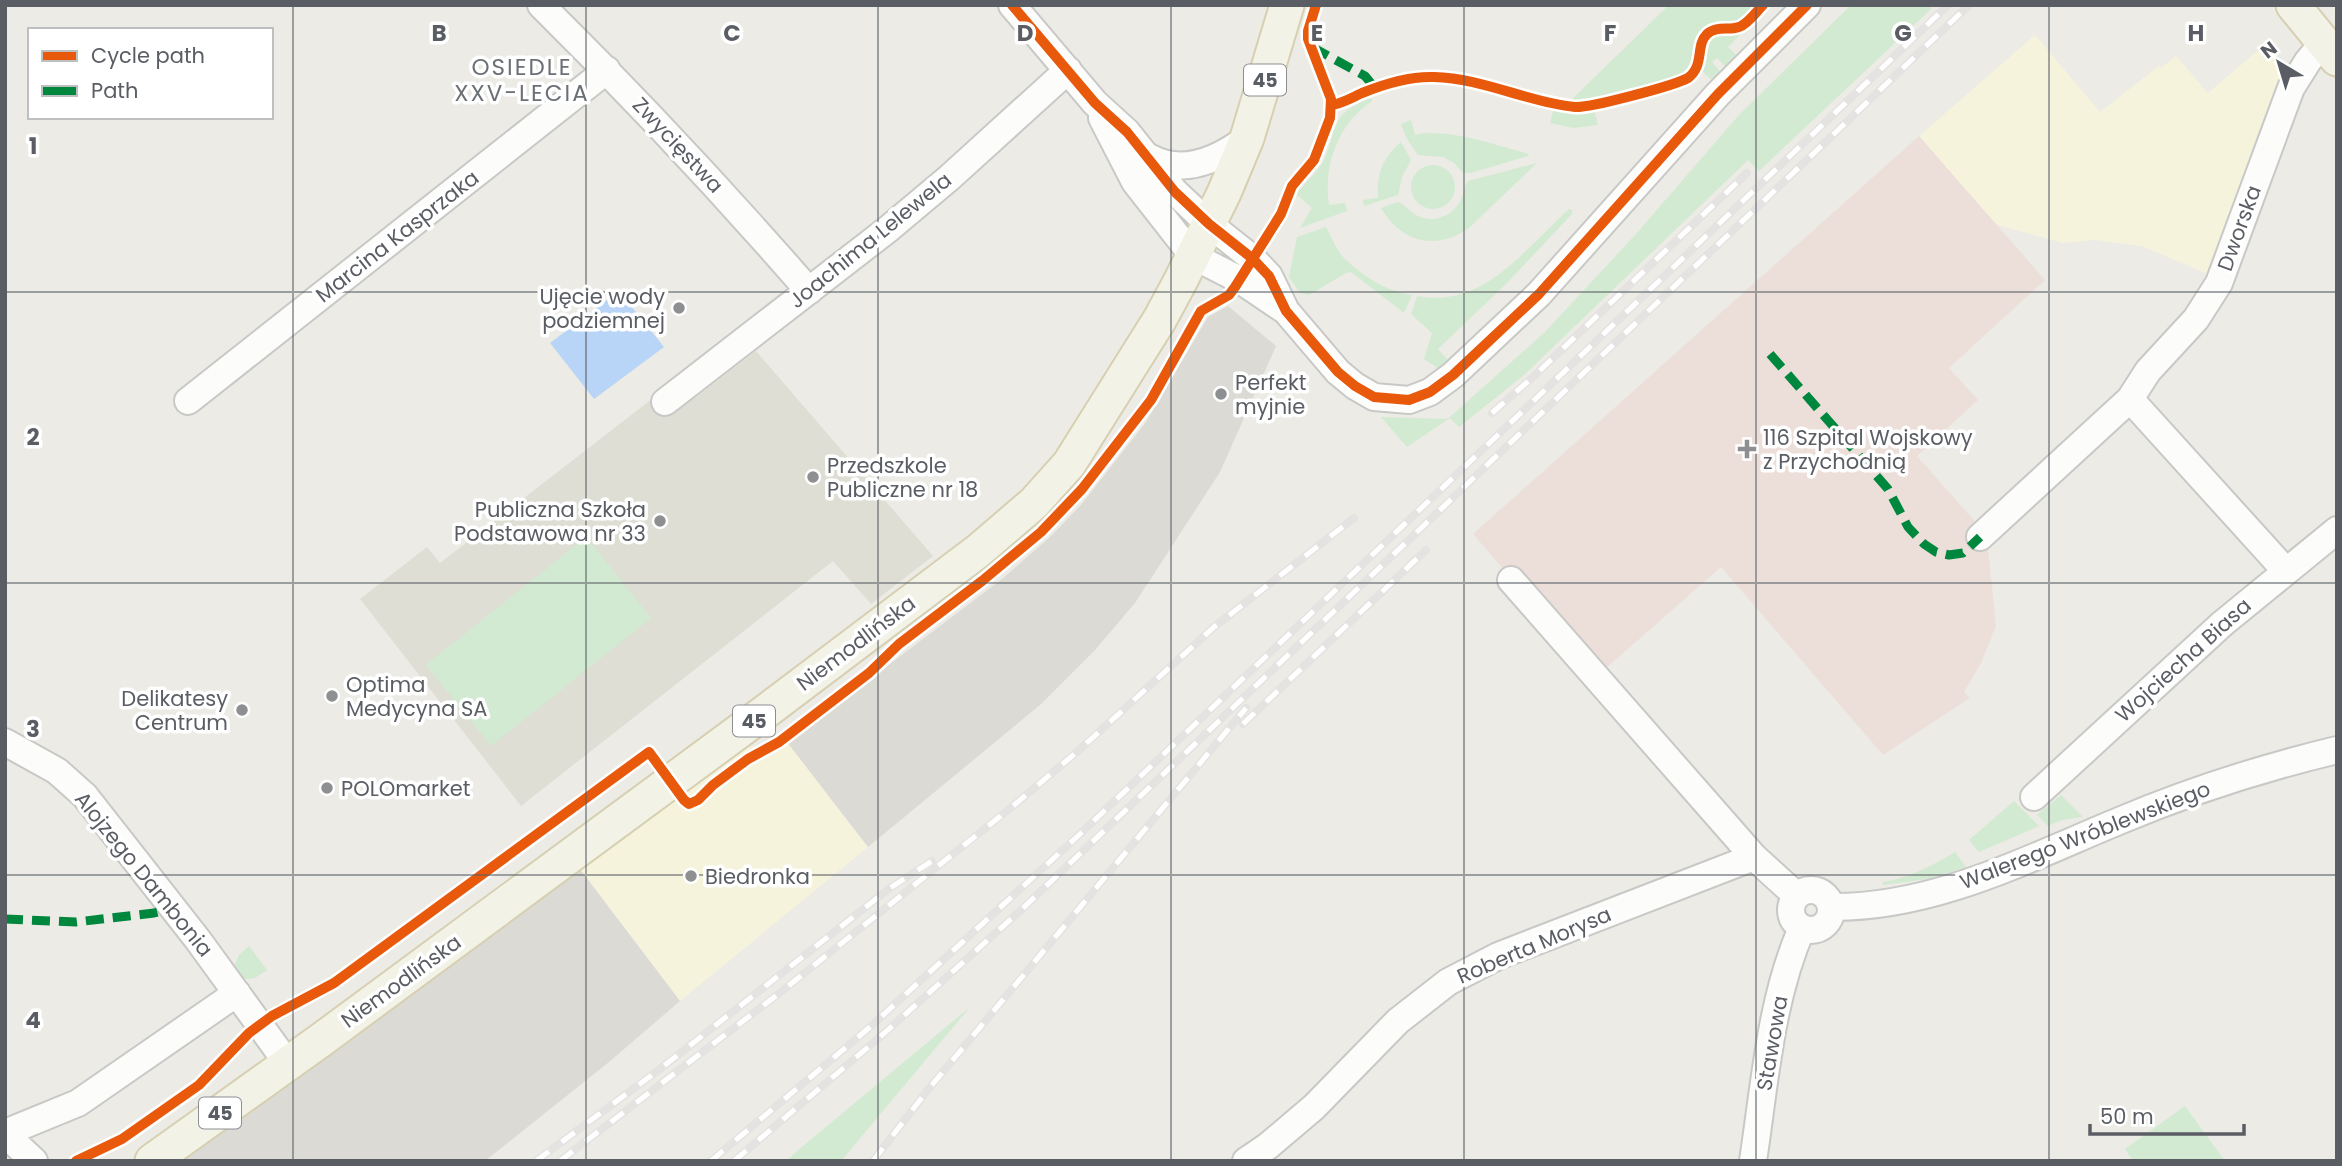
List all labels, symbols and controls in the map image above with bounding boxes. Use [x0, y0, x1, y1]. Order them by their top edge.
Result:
text: B [431, 17, 447, 49]
text: C [723, 17, 741, 49]
text: D [1017, 17, 1033, 49]
text: E [1311, 17, 1323, 49]
text: F [1604, 17, 1616, 49]
text: G [1894, 17, 1912, 49]
text: H [2188, 17, 2204, 49]
legend [28, 28, 273, 119]
north arrow [2244, 28, 2314, 98]
text: N [2255, 35, 2283, 65]
text: Cycle path [91, 41, 205, 70]
district label: OSIEDLE XXV-LECIA [454, 51, 590, 109]
road number: 45 [1244, 64, 1286, 96]
text: Path [91, 76, 138, 105]
street label: Zwycięstwa [626, 91, 730, 199]
text: 1 [29, 130, 37, 162]
street label: Marcina Kasprzaka [309, 163, 485, 309]
street label: Joachima Lelewela [783, 165, 957, 315]
street label: Dworska [2210, 181, 2268, 275]
place label: Ujęcie wody podziemnej [539, 282, 665, 335]
marker: Ujęcie wody podziemnej [671, 300, 687, 316]
place label: Perfekt myjnie [1235, 368, 1306, 421]
marker: Perfekt myjnie [1213, 386, 1229, 402]
text: 2 [26, 421, 40, 453]
place label: 116 Szpital Wojskowy z Przychodnią [1763, 423, 1973, 476]
marker: 116 Szpital Wojskowy z Przychodnią [1737, 439, 1757, 459]
place label: Przedszkole Publiczne nr 18 [827, 451, 978, 504]
marker: Przedszkole Publiczne nr 18 [805, 469, 821, 485]
place label: Publiczna Szkoła Podstawowa nr 33 [454, 495, 646, 548]
marker: Publiczna Szkoła Podstawowa nr 33 [652, 513, 668, 529]
street label: Niemodlińska [791, 589, 921, 697]
street label: Wojciecha Biasa [2109, 591, 2257, 729]
place label: Optima Medycyna SA [346, 670, 487, 723]
place label: Delikatesy Centrum [121, 684, 228, 737]
marker: Optima Medycyna SA [324, 688, 340, 704]
marker: Delikatesy Centrum [234, 702, 250, 718]
road number: 45 [733, 706, 775, 736]
text: 3 [26, 713, 40, 745]
place label: POLOmarket [341, 774, 470, 803]
street label: Walerego Wróblewskiego [1956, 774, 2214, 896]
marker: POLOmarket [319, 780, 335, 796]
street label: Alojzego Dambonia [68, 785, 220, 963]
place label: Biedronka [705, 862, 810, 891]
marker: Biedronka [683, 868, 699, 884]
street label: Roberta Morysa [1452, 899, 1616, 991]
street label: Niemodlińska [335, 928, 467, 1034]
street label: Stawowa [1749, 993, 1795, 1093]
text: 4 [25, 1004, 41, 1036]
scale bar [2090, 1092, 2244, 1136]
road number: 45 [199, 1098, 241, 1128]
text: 50 m [2100, 1102, 2154, 1131]

